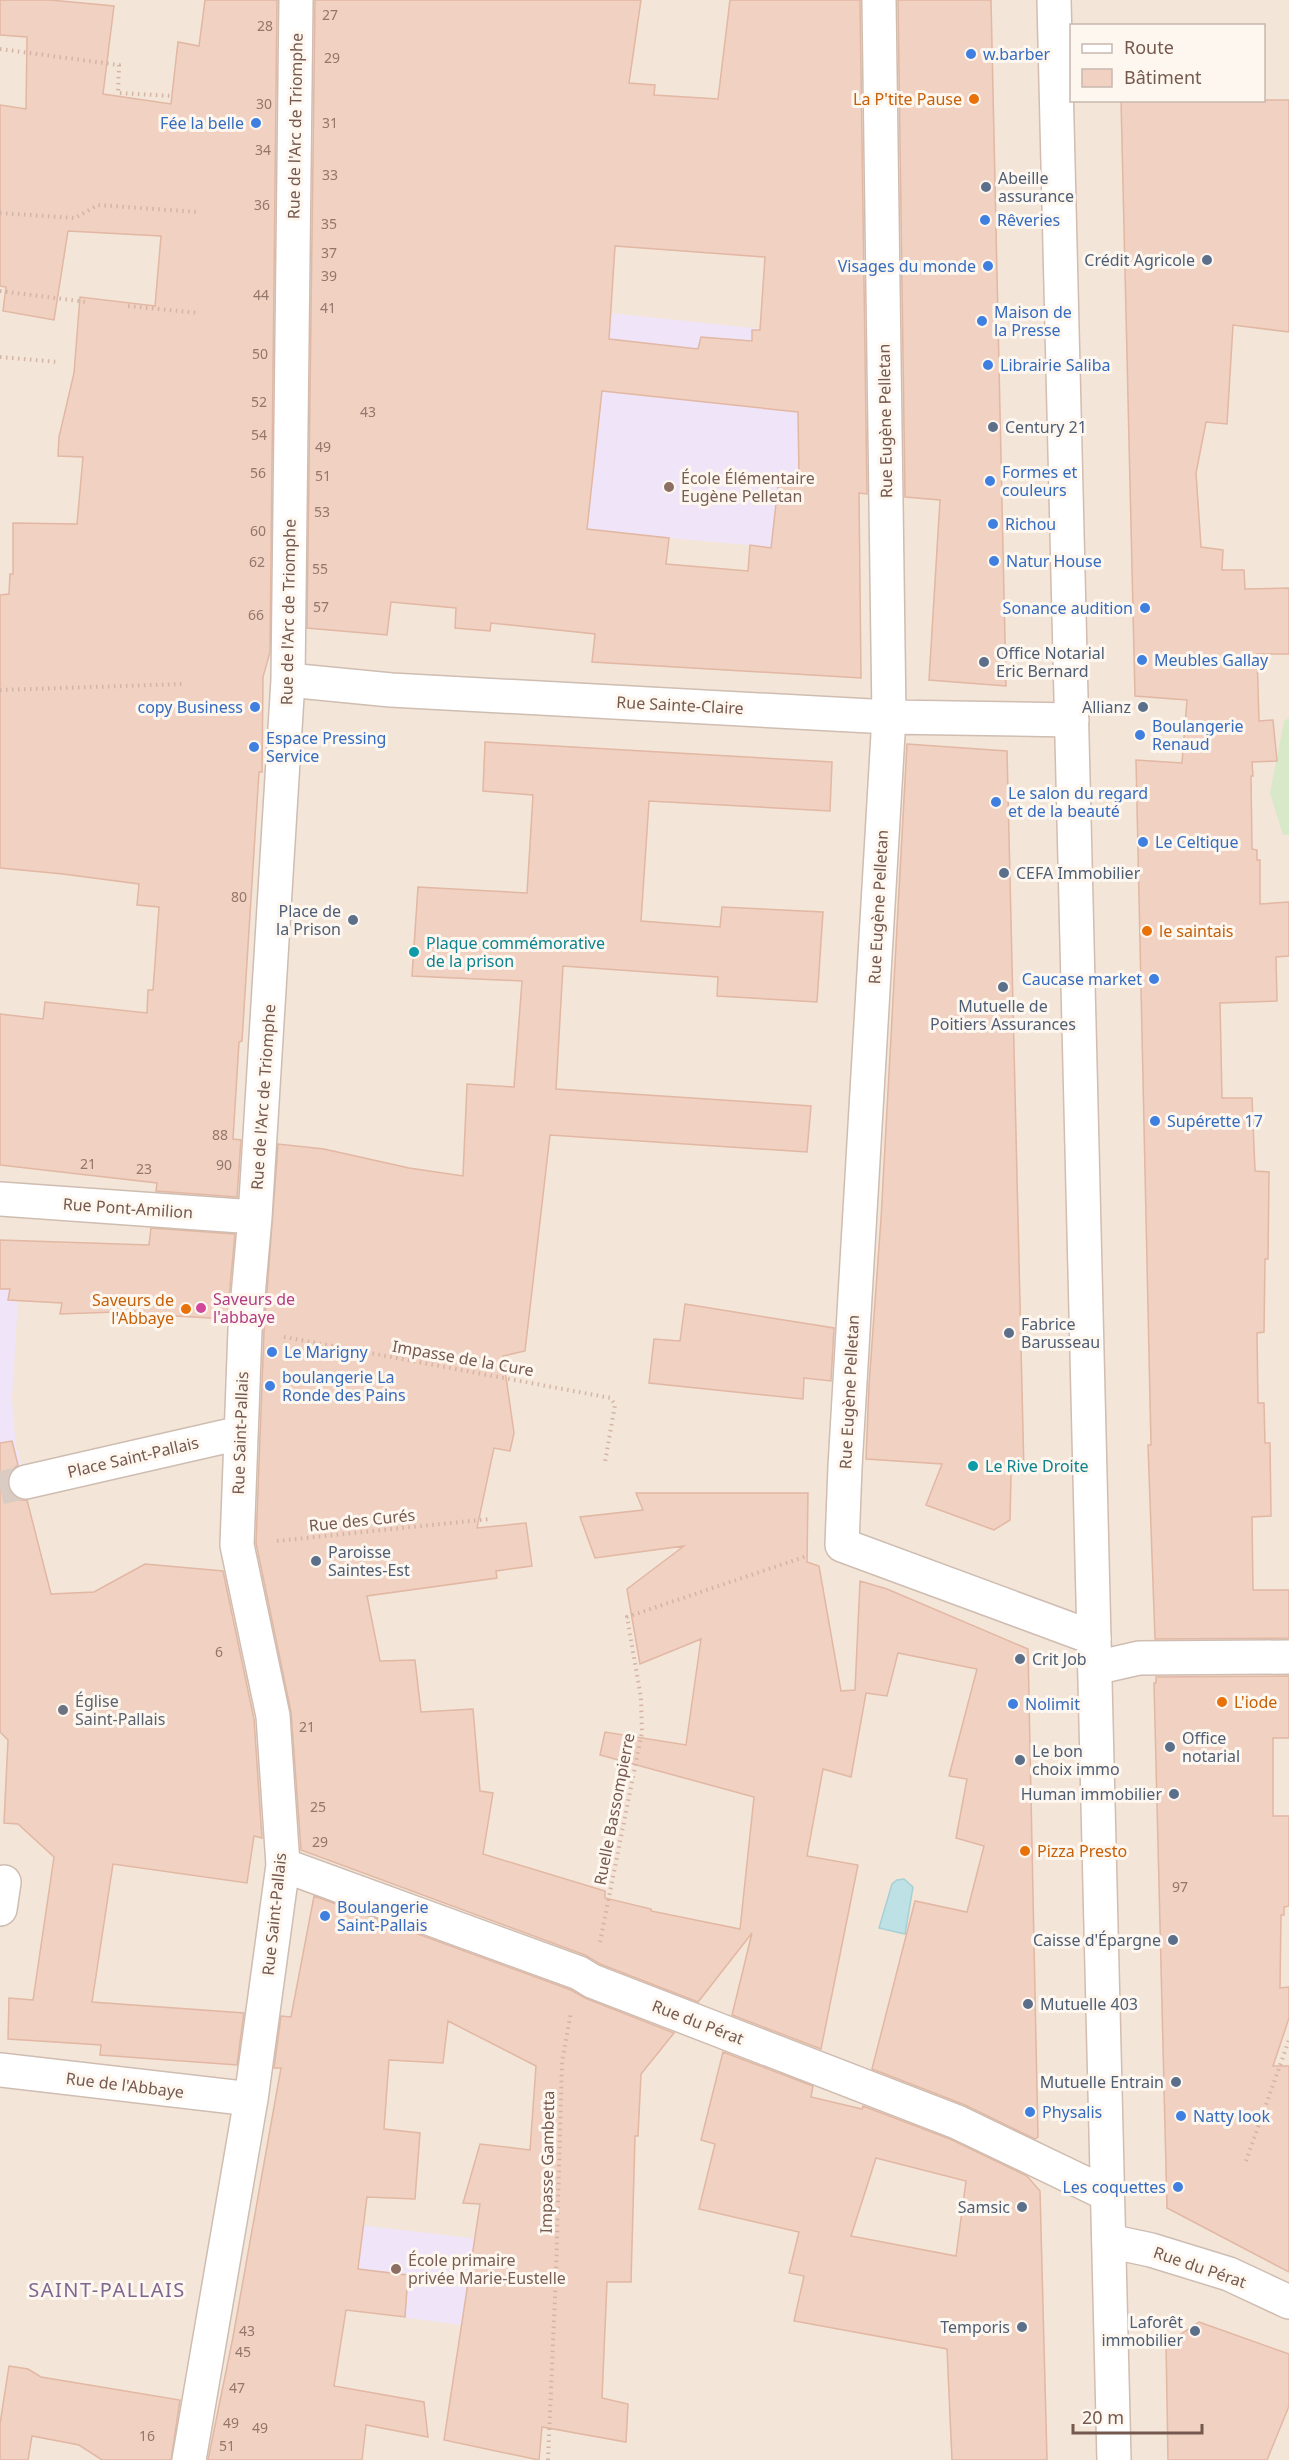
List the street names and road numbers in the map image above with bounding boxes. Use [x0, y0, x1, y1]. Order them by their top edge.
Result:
street label: Rue de l'Arc de Triomphe [282, 33, 308, 219]
street label: Rue Eugène Pelletan [873, 344, 897, 498]
street label: Rue de l'Arc de Triomphe [275, 519, 301, 705]
street label: Rue Sainte-Claire [616, 691, 744, 719]
street label: Rue Eugène Pelletan [863, 829, 893, 985]
street label: Rue de l'Arc de Triomphe [246, 1003, 280, 1191]
street label: Rue Pont-Amilion [62, 1192, 194, 1224]
street label: Rue Eugène Pelletan [834, 1314, 864, 1470]
street label: Impasse de la Cure [391, 1335, 535, 1381]
street label: Rue Saint-Pallais [227, 1371, 253, 1495]
street label: Place Saint-Pallais [65, 1431, 201, 1483]
street label: Rue des Curés [308, 1503, 416, 1537]
street label: Ruelle Bassompierre [588, 1731, 640, 1887]
street label: Rue Saint-Pallais [257, 1851, 291, 1977]
street label: Rue du Pérat [649, 1994, 747, 2050]
street label: Rue de l'Abbaye [65, 2067, 185, 2103]
street label: Impasse Gambetta [535, 2090, 559, 2234]
street label: Rue du Pérat [1151, 2241, 1249, 2293]

